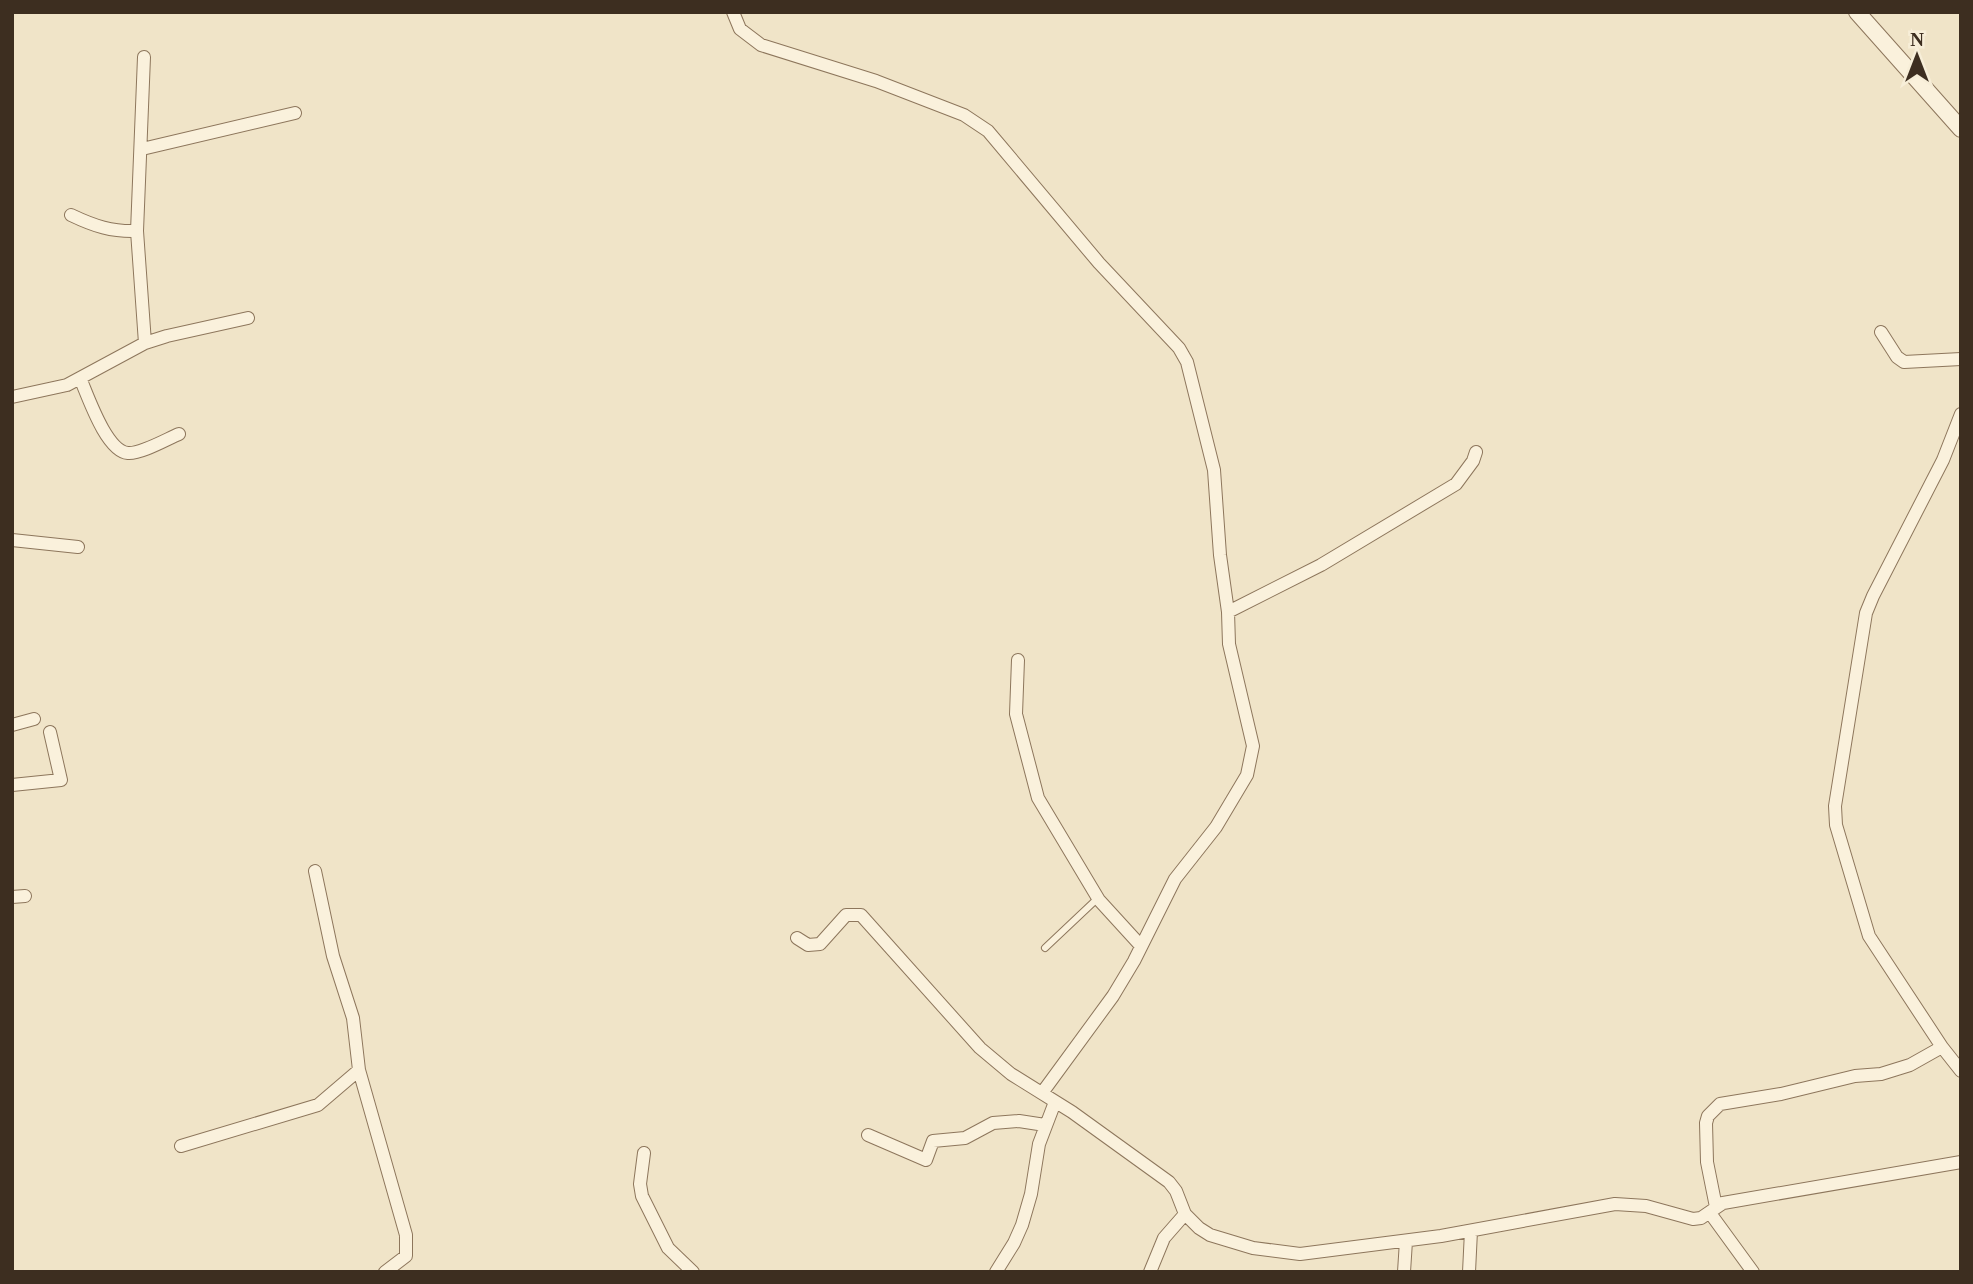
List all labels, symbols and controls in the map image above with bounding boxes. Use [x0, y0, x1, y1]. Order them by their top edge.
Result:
north arrow [1882, 21, 1952, 91]
text: N [1910, 29, 1924, 50]

